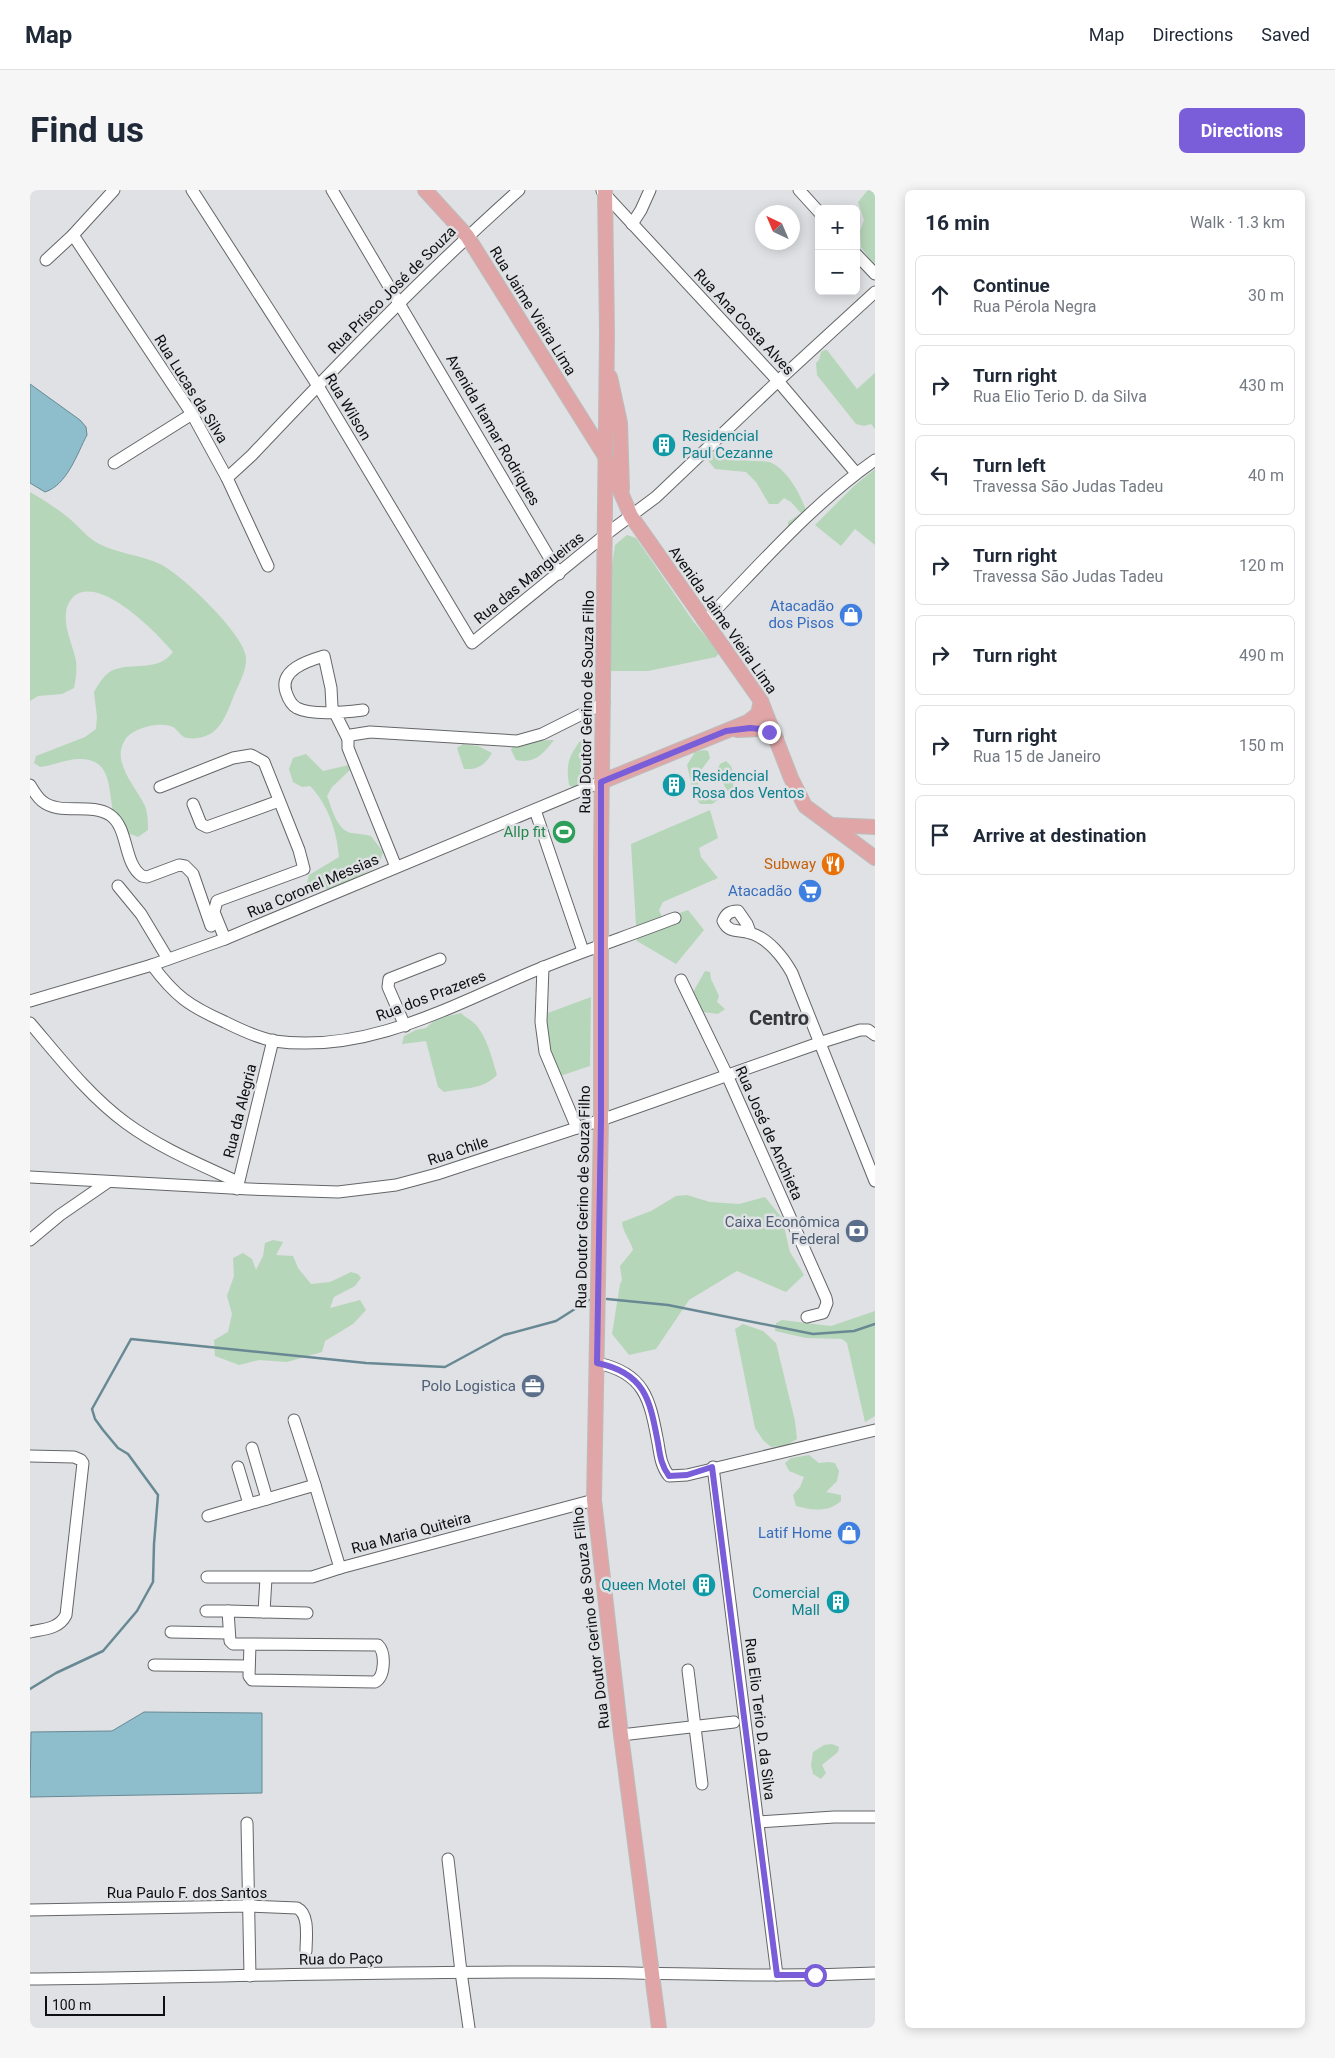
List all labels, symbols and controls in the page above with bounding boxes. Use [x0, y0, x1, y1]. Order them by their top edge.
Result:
text: Map [25, 21, 72, 49]
text: Map [1089, 24, 1124, 45]
text: Directions [1152, 24, 1233, 45]
text: Saved [1261, 24, 1310, 45]
button: Directions [1179, 108, 1305, 153]
text: Find us [30, 110, 144, 151]
north arrow [755, 205, 800, 250]
map controls [815, 205, 860, 295]
button: + [815, 205, 860, 250]
text: 16 min [925, 211, 990, 235]
text: Walk · 1.3 km [1190, 213, 1285, 232]
street label: Rua Prisco José de Souza [324, 222, 460, 358]
street label: Rua Jaime Vieira Lima [486, 243, 580, 379]
button: − [815, 250, 860, 295]
street label: Rua Ana Costa Alves [690, 265, 798, 379]
text: Continue [973, 274, 1050, 297]
icon: ahead [926, 281, 954, 309]
text: 30 m [1248, 286, 1284, 305]
text: Rua Pérola Negra [973, 297, 1096, 316]
street label: Rua Lucas da Silva [150, 331, 232, 447]
street label: Avenida Itamar Rodriques [442, 351, 544, 509]
text: Turn right [973, 364, 1057, 387]
street label: Rua Wilson [321, 370, 375, 444]
icon: right [926, 371, 954, 399]
text: 430 m [1239, 376, 1284, 395]
text: Rua Elio Terio D. da Silva [973, 387, 1147, 406]
place label: Residencial Paul Cezanne [682, 427, 773, 462]
building icon: Residencial Paul Cezanne [651, 432, 677, 458]
text: Turn left [973, 454, 1046, 477]
icon: left [926, 461, 954, 489]
text: 40 m [1248, 466, 1284, 485]
text: Travessa São Judas Tadeu [973, 477, 1163, 496]
street label: Rua das Mangueiras [470, 528, 588, 628]
street label: Avenida Jaime Vieira Lima [665, 543, 781, 697]
text: Turn right [973, 544, 1057, 567]
icon: right [926, 551, 954, 579]
text: 120 m [1239, 556, 1284, 575]
text: Travessa São Judas Tadeu [973, 567, 1163, 586]
street label: Rua Doutor Gerino de Souza Filho [576, 590, 598, 814]
place label: Atacadão dos Pisos [768, 597, 834, 632]
shop icon: Atacadão dos Pisos [838, 602, 864, 628]
icon: right [926, 641, 954, 669]
text: Turn right [973, 644, 1057, 667]
text: 490 m [1239, 646, 1284, 665]
route end [758, 721, 781, 744]
text: Turn right [973, 724, 1057, 747]
icon: right [926, 731, 954, 759]
text: 150 m [1239, 736, 1284, 755]
text: Rua 15 de Janeiro [973, 747, 1101, 766]
place label: Residencial Rosa dos Ventos [692, 767, 804, 802]
building icon: Residencial Rosa dos Ventos [661, 772, 687, 798]
sports icon: Allp fit [551, 819, 577, 845]
icon: arrive [926, 821, 954, 849]
place label: Allp fit [504, 823, 546, 841]
text: Arrive at destination [973, 824, 1146, 847]
street label: Rua Coronel Messias [245, 850, 381, 922]
restaurant icon: Subway [820, 851, 846, 877]
place label: Subway [764, 855, 816, 873]
supermarket icon: Atacadão [797, 878, 823, 904]
place label: Atacadão [728, 882, 792, 900]
street label: Rua dos Prazeres [374, 967, 488, 1025]
district label: Centro [749, 1006, 809, 1030]
street label: Rua da Alegria [220, 1062, 260, 1160]
street label: Rua José de Anchieta [731, 1063, 807, 1203]
street label: Rua Doutor Gerino de Souza Filho [572, 1085, 594, 1309]
street label: Rua Chile [425, 1133, 491, 1169]
place label: Caixa Econômica Federal [725, 1213, 840, 1248]
bank icon: Caixa Econômica Federal [844, 1218, 870, 1244]
office icon: Polo Logistica [520, 1373, 546, 1399]
place label: Polo Logistica [421, 1377, 516, 1395]
street label: Rua Doutor Gerino de Souza Filho [568, 1506, 614, 1730]
street label: Rua Maria Quiteira [349, 1508, 473, 1558]
shop icon: Latif Home [836, 1520, 862, 1546]
place label: Latif Home [758, 1524, 832, 1542]
building icon: Queen Motel [691, 1572, 717, 1598]
place label: Queen Motel [601, 1576, 686, 1594]
place label: Comercial Mall [752, 1584, 820, 1619]
building icon: Comercial Mall [825, 1589, 851, 1615]
street label: Rua Elio Terio D. da Silva [741, 1637, 779, 1801]
street label: Rua Paulo F. dos Santos [107, 1884, 267, 1902]
street label: Rua do Paço [299, 1949, 383, 1969]
route start [804, 1964, 827, 1987]
scale bar [45, 1993, 165, 2016]
text: 100 m [52, 1997, 91, 2013]

